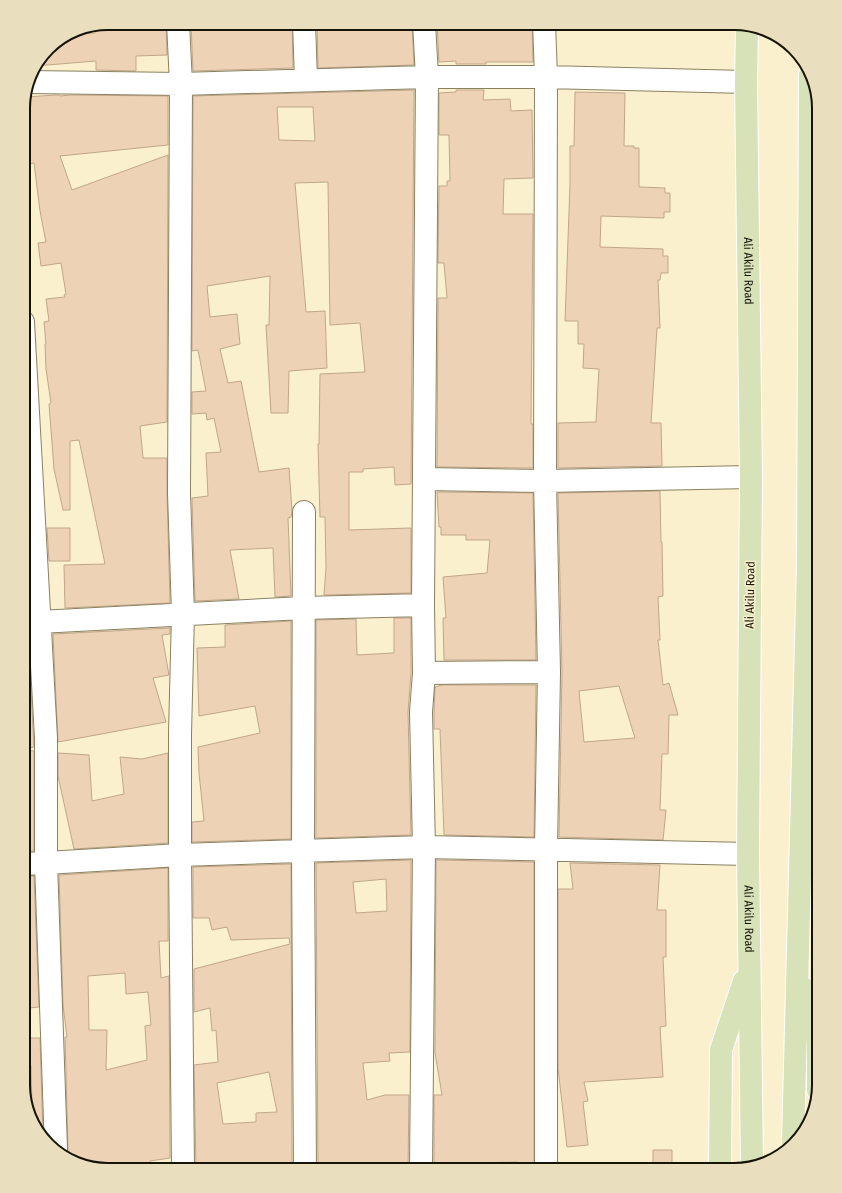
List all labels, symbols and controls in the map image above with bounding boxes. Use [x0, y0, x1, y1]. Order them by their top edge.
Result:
street label: Ali Akilu Road [741, 237, 756, 305]
street label: Ali Akilu Road [742, 561, 758, 629]
street label: Ali Akilu Road [741, 885, 756, 953]

